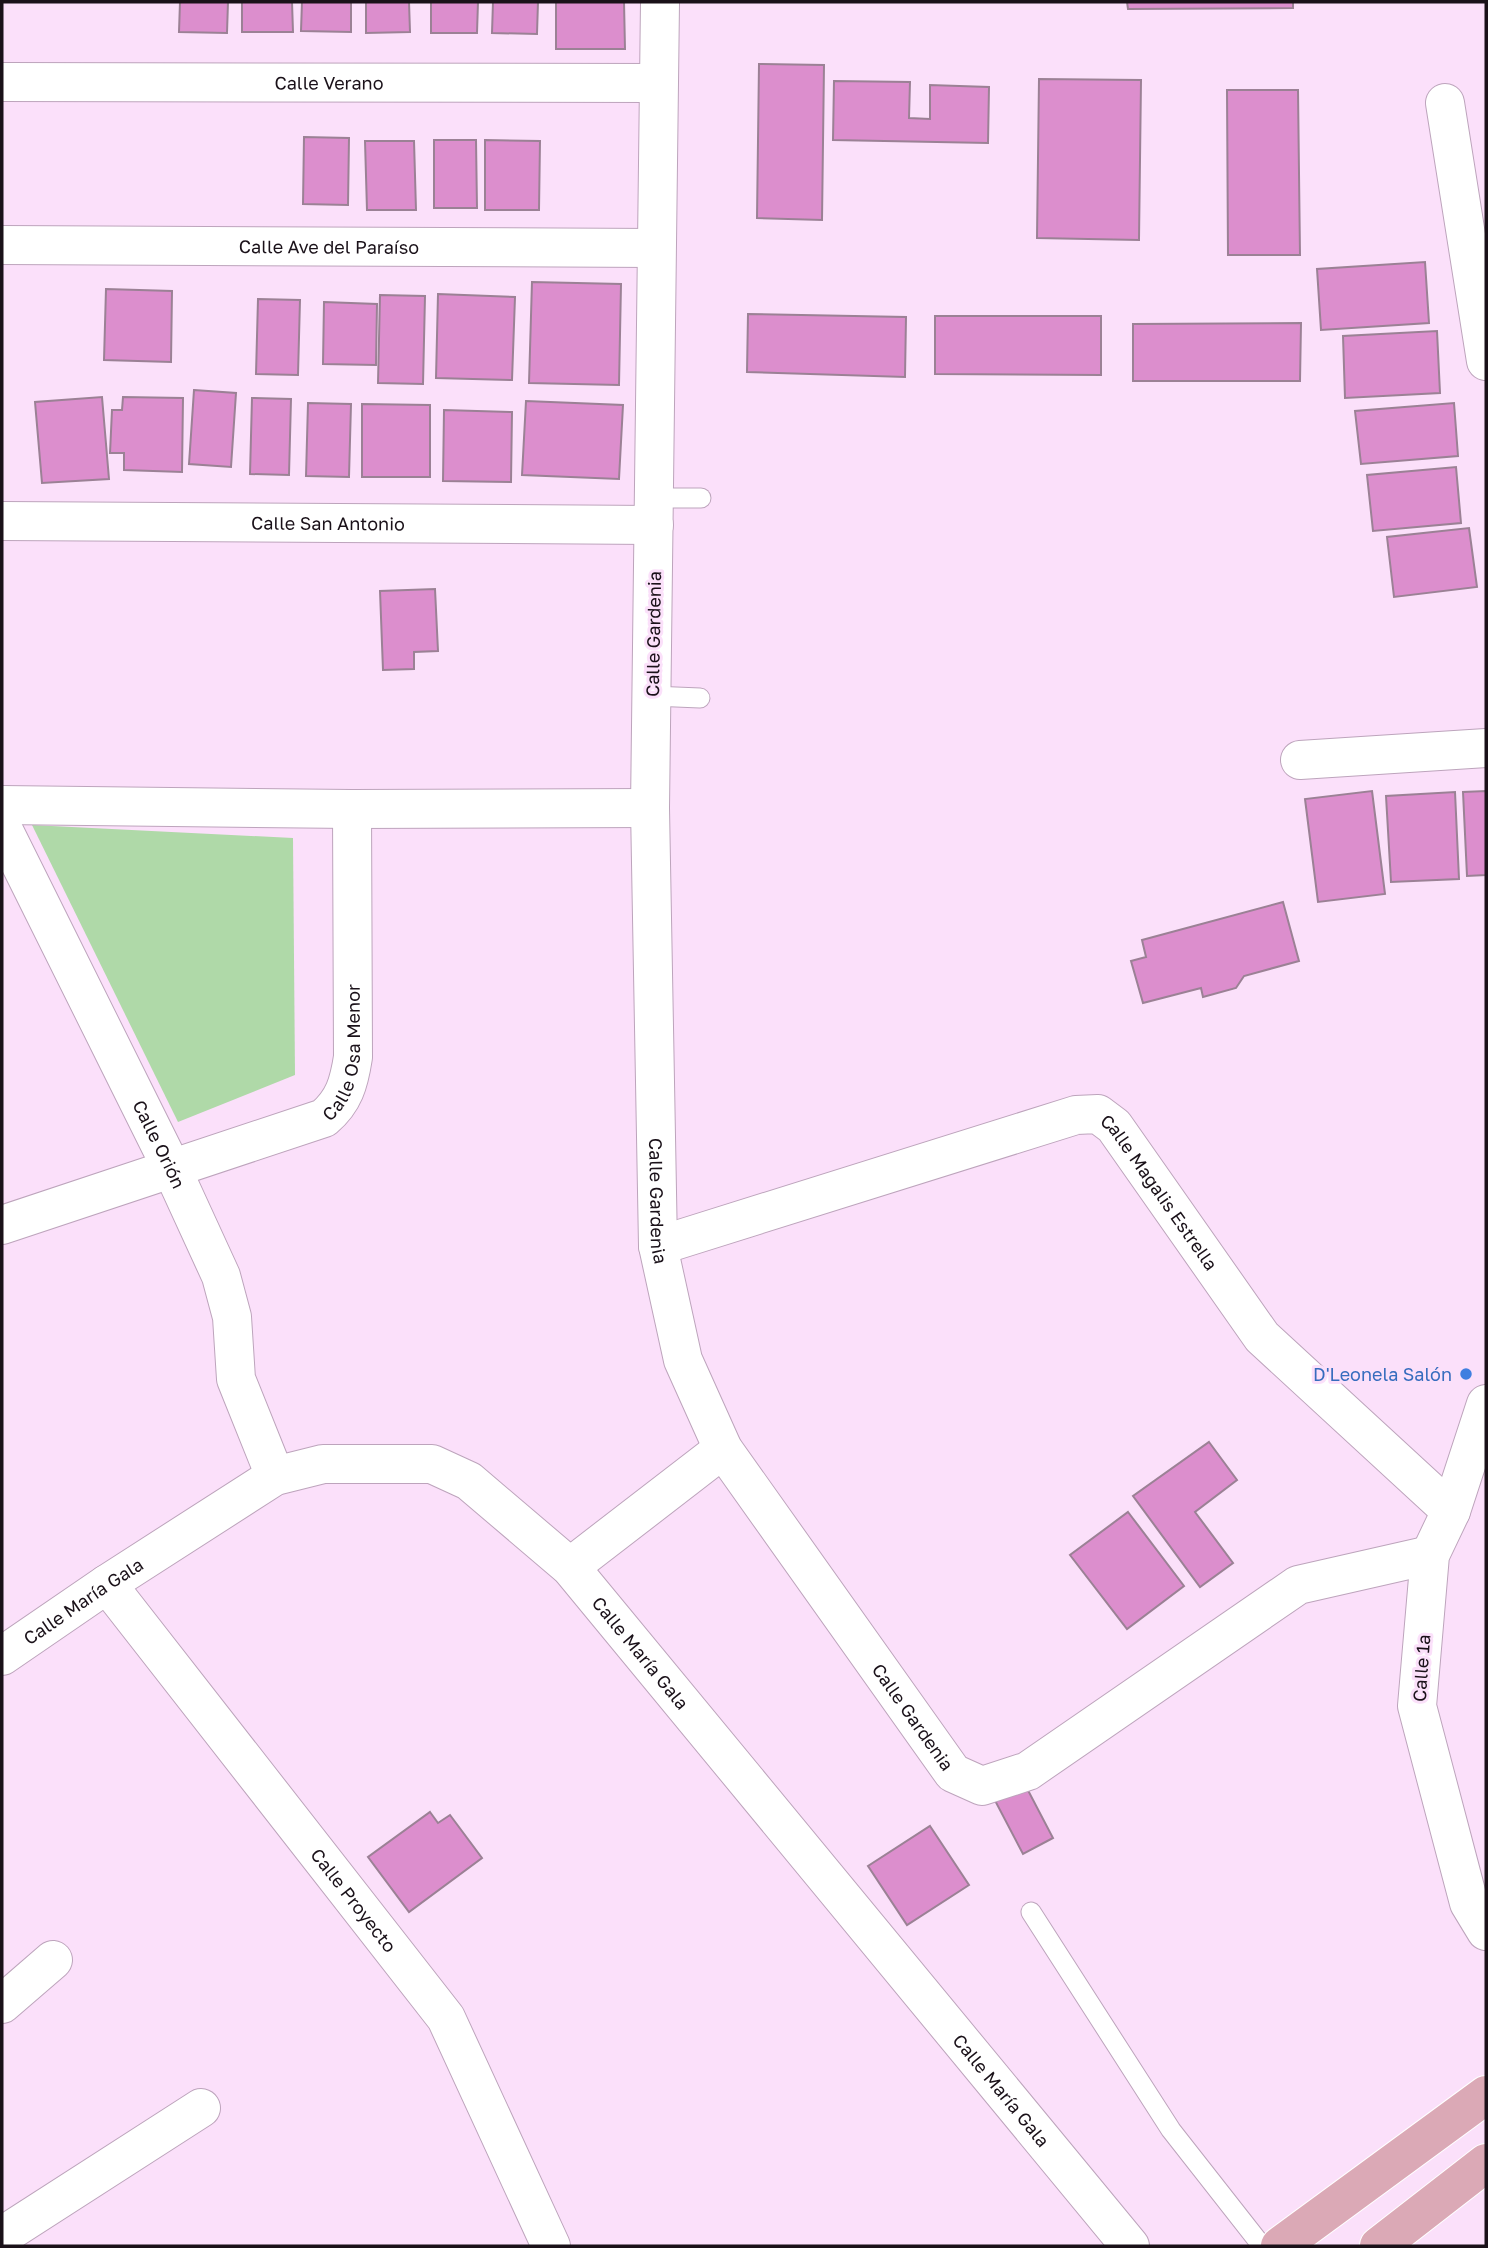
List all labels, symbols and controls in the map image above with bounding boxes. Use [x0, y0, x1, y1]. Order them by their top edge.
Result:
street label: Calle Verano [274, 71, 384, 94]
street label: Calle Ave del Paraíso [239, 235, 419, 258]
street label: Calle San Antonio [251, 512, 405, 534]
street label: Calle Gardenia [641, 571, 665, 697]
street label: Calle Osa Menor [317, 984, 364, 1125]
street label: Calle Orión [128, 1096, 190, 1192]
street label: Calle Magalis Estrella [1097, 1109, 1223, 1274]
street label: Calle Gardenia [645, 1138, 673, 1266]
place label: D'Leonela Salón [1313, 1363, 1452, 1385]
marker: D'Leonela Salón [1458, 1366, 1474, 1382]
street label: Calle María Gala [19, 1553, 147, 1649]
street label: Calle María Gala [588, 1592, 694, 1714]
street label: Calle 1a [1408, 1634, 1434, 1702]
street label: Calle Gardenia [868, 1659, 959, 1775]
street label: Calle Proyecto [306, 1844, 401, 1956]
street label: Calle María Gala [949, 2029, 1054, 2151]

